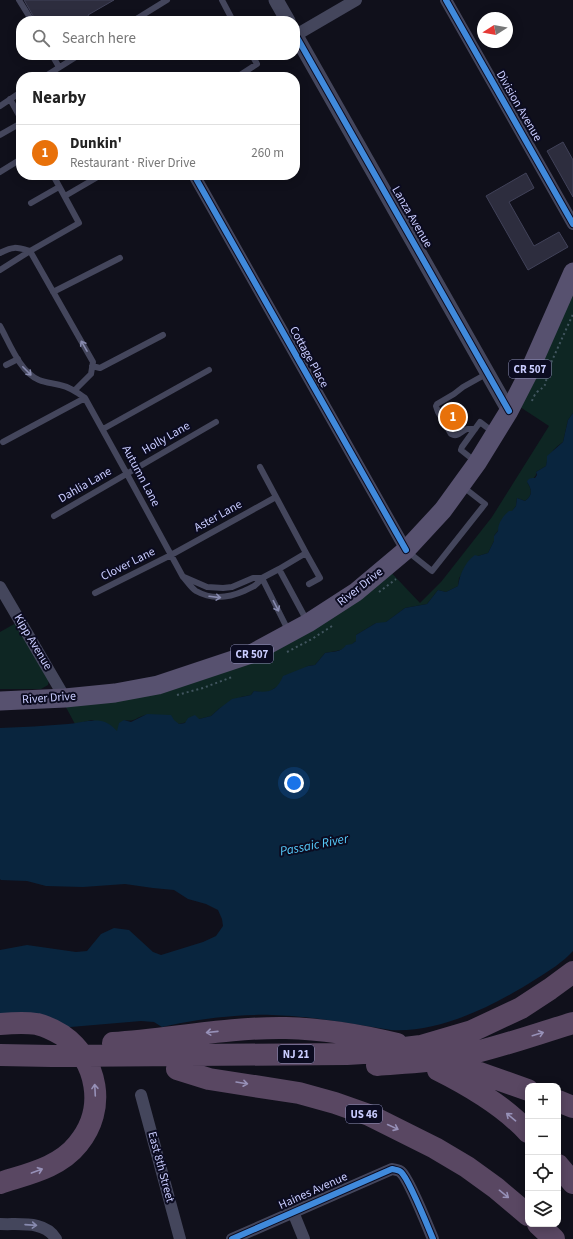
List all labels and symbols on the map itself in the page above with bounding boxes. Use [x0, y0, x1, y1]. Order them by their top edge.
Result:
north arrow [477, 12, 513, 48]
street label: Division Avenue [492, 67, 546, 145]
street label: Lanza Avenue [387, 183, 437, 251]
street label: Cottage Place [285, 323, 333, 391]
one-way arrow [80, 340, 88, 352]
road number: CR 507 [509, 360, 551, 378]
one-way arrow [23, 366, 32, 376]
pin: 1 [440, 402, 466, 432]
street label: Holly Lane [139, 417, 193, 459]
street label: Autumn Lane [118, 442, 164, 510]
street label: Dahlia Lane [55, 463, 115, 507]
street label: Aster Lane [191, 496, 245, 536]
street label: Clover Lane [98, 543, 158, 585]
street label: River Drive [334, 564, 386, 610]
one-way arrow [208, 593, 221, 600]
one-way arrow [273, 599, 280, 611]
street label: Kipp Avenue [10, 611, 56, 673]
road number: CR 507 [231, 645, 273, 663]
street label: River Drive [22, 688, 77, 708]
your location [284, 773, 304, 793]
water label: Passaic River [278, 829, 350, 860]
one-way arrow [206, 1028, 219, 1036]
one-way arrow [531, 1030, 544, 1037]
road number: NJ 21 [278, 1045, 314, 1063]
one-way arrow [235, 1080, 248, 1088]
one-way arrow [91, 1084, 99, 1097]
road number: US 46 [346, 1105, 382, 1123]
one-way arrow [506, 1112, 516, 1121]
one-way arrow [387, 1123, 399, 1131]
street label: East 8th Street [143, 1130, 179, 1204]
one-way arrow [31, 1166, 43, 1174]
street label: Haines Avenue [276, 1168, 350, 1214]
one-way arrow [498, 1190, 509, 1199]
one-way arrow [24, 1222, 37, 1229]

